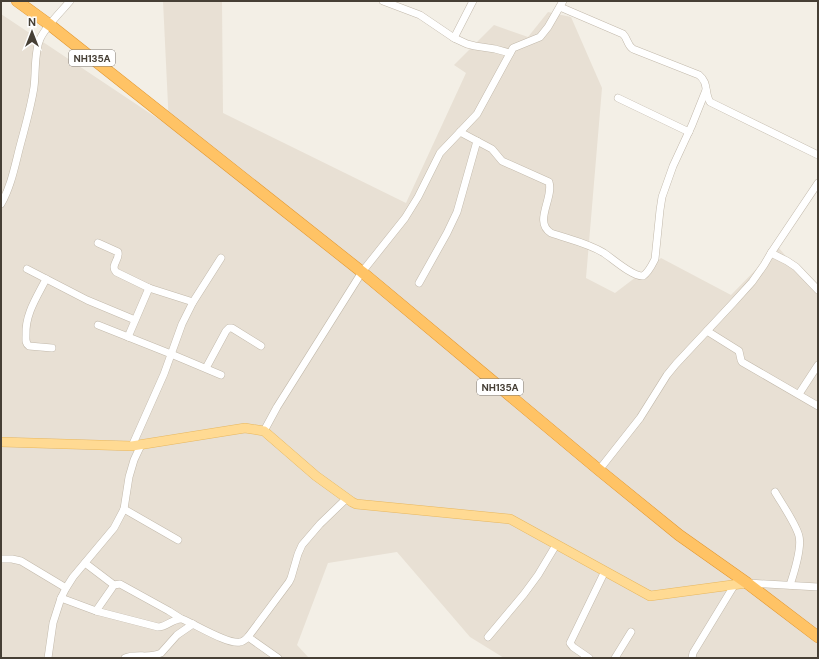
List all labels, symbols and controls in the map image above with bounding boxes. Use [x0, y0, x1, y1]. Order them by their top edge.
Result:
north arrow [12, 12, 52, 52]
text: N [28, 15, 36, 29]
road number: NH135A [69, 50, 115, 66]
road number: NH135A [477, 379, 523, 395]

